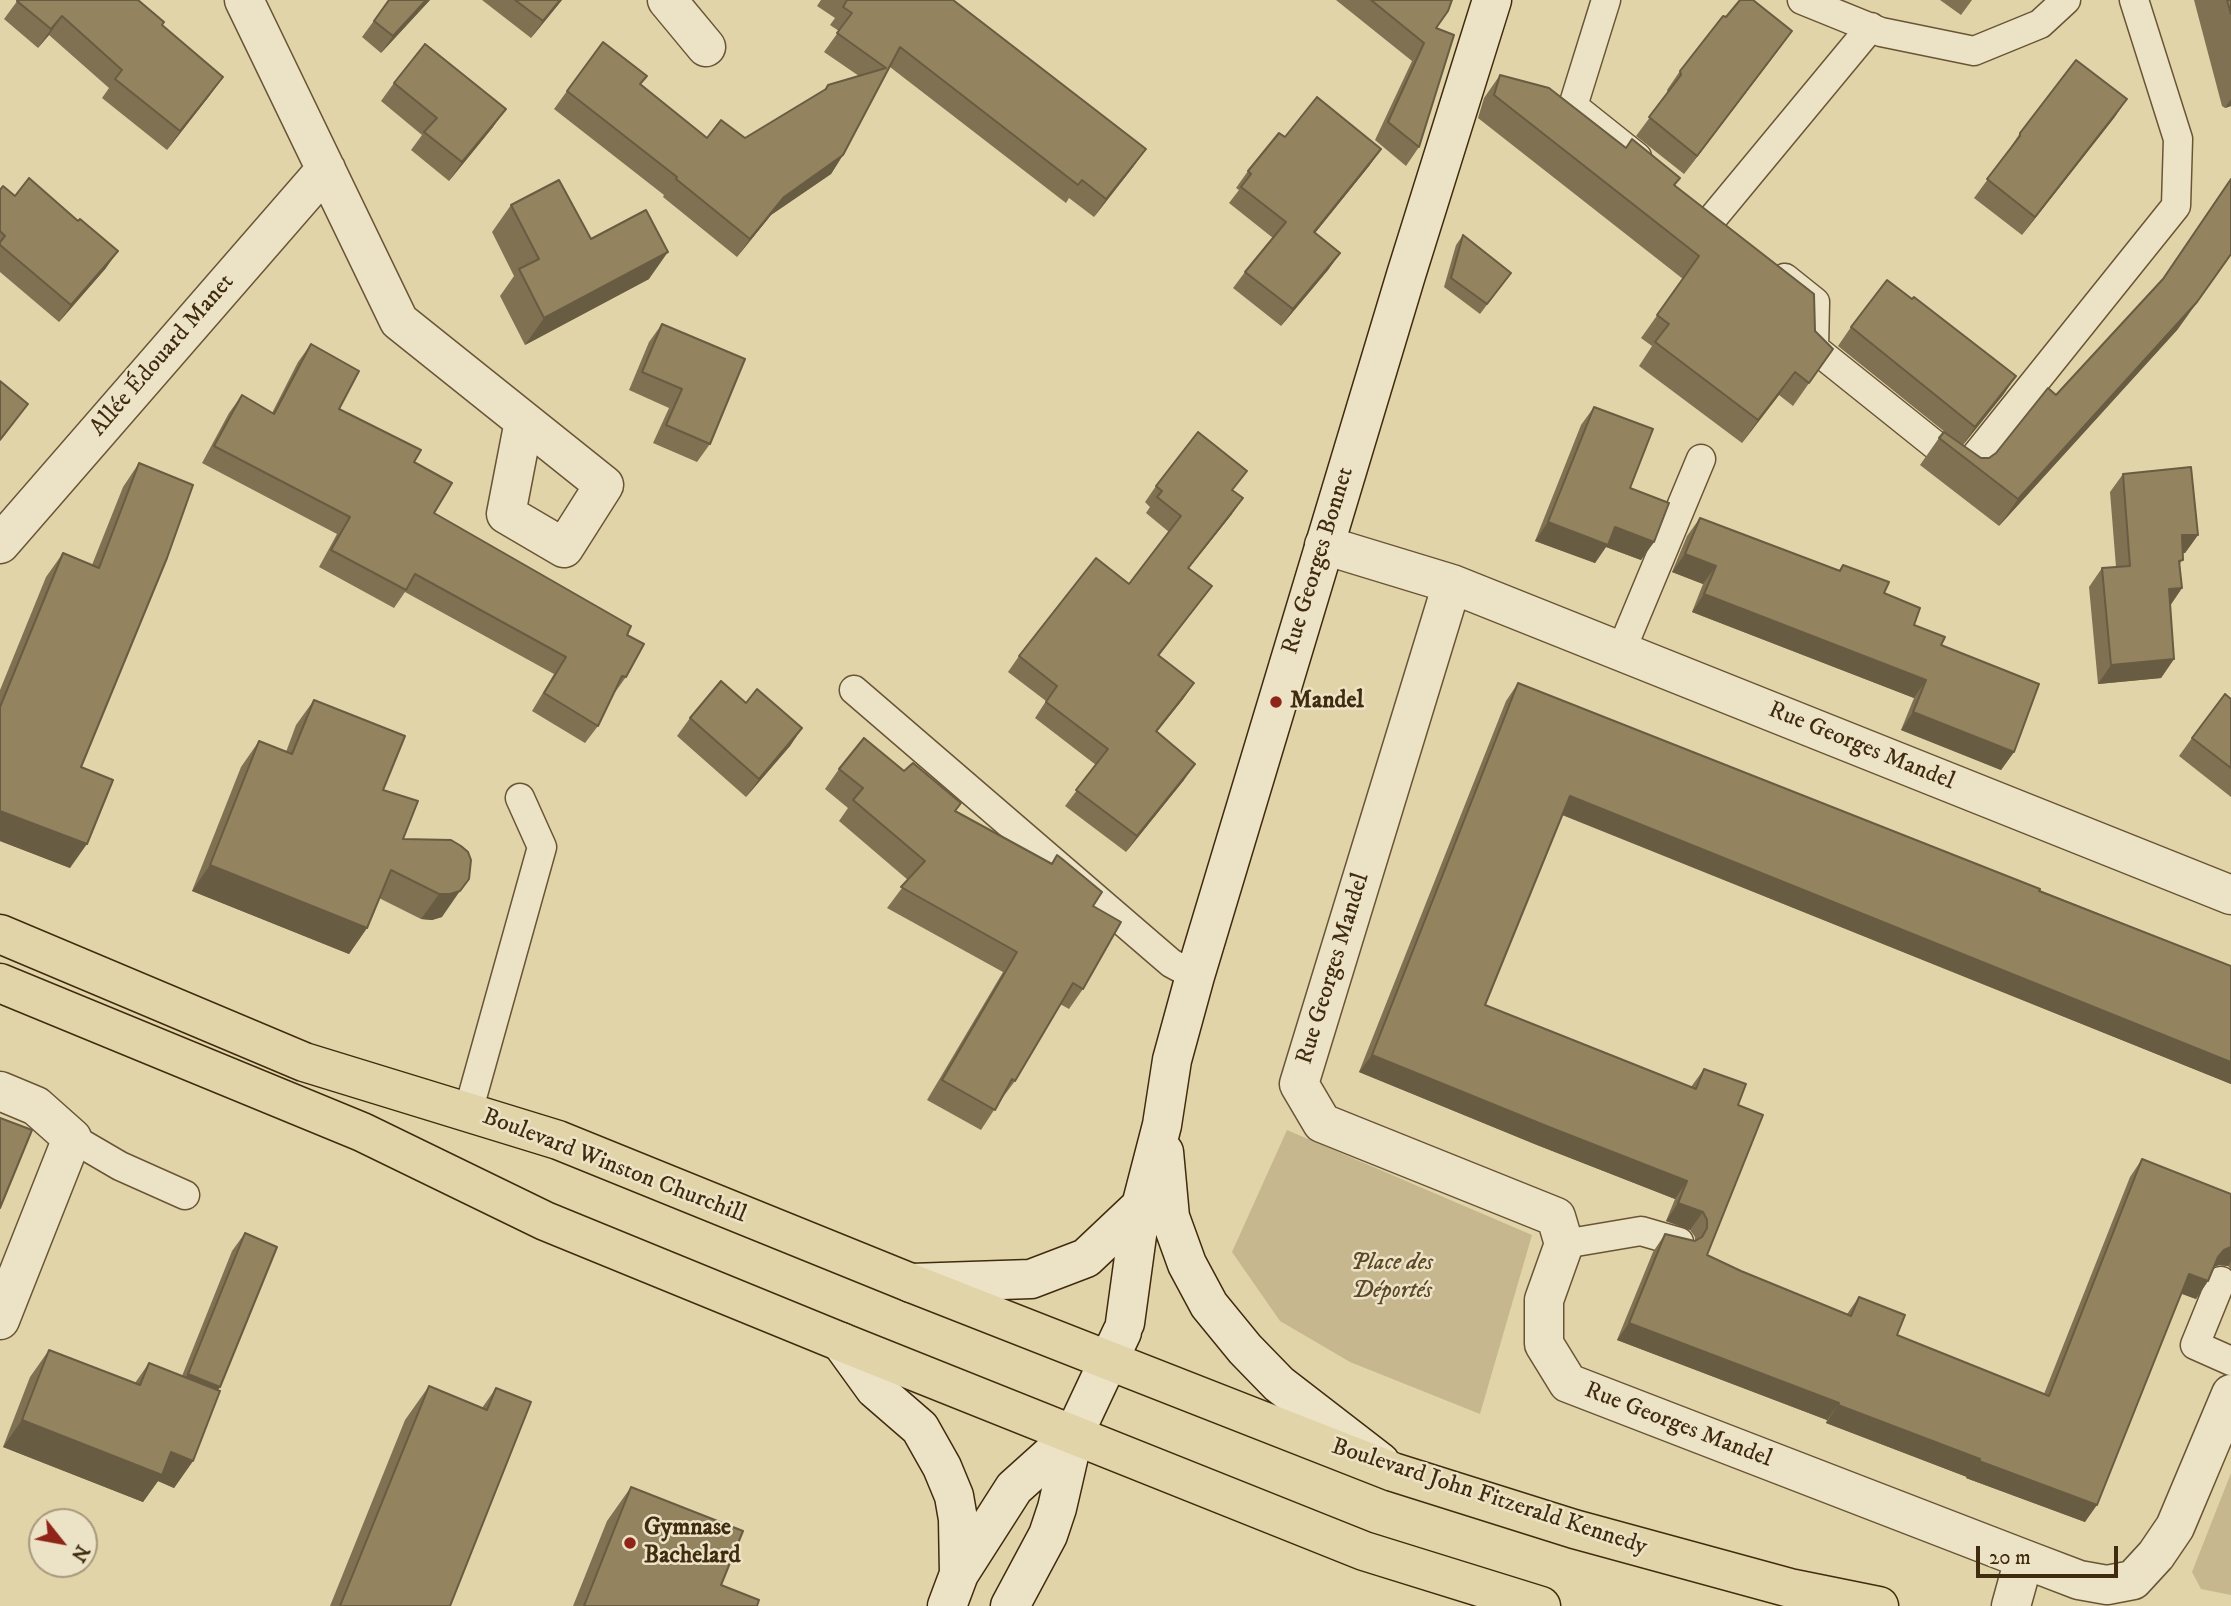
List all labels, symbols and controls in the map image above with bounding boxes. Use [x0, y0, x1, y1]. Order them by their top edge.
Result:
street label: Allée Édouard Manet [85, 269, 241, 443]
street label: Rue Georges Bonnet [1277, 464, 1361, 658]
place label: Mandel [1290, 688, 1364, 716]
marker: Mandel [1268, 694, 1284, 710]
street label: Rue Georges Mandel [1764, 696, 1958, 798]
street label: Rue Georges Mandel [1291, 870, 1377, 1068]
street label: Boulevard Winston Churchill [478, 1103, 750, 1231]
park label: Place des Déportés [1351, 1250, 1433, 1306]
street label: Rue Georges Mandel [1580, 1377, 1776, 1475]
street label: Boulevard John Fitzerald Kennedy [1328, 1433, 1650, 1563]
north arrow [28, 1508, 98, 1578]
place label: Gymnase Bachelard [644, 1515, 740, 1571]
scale bar [1979, 1532, 2121, 1576]
marker: Gymnase Bachelard [622, 1535, 638, 1551]
text: N [66, 1540, 94, 1566]
text: 20 m [1989, 1545, 2031, 1571]

